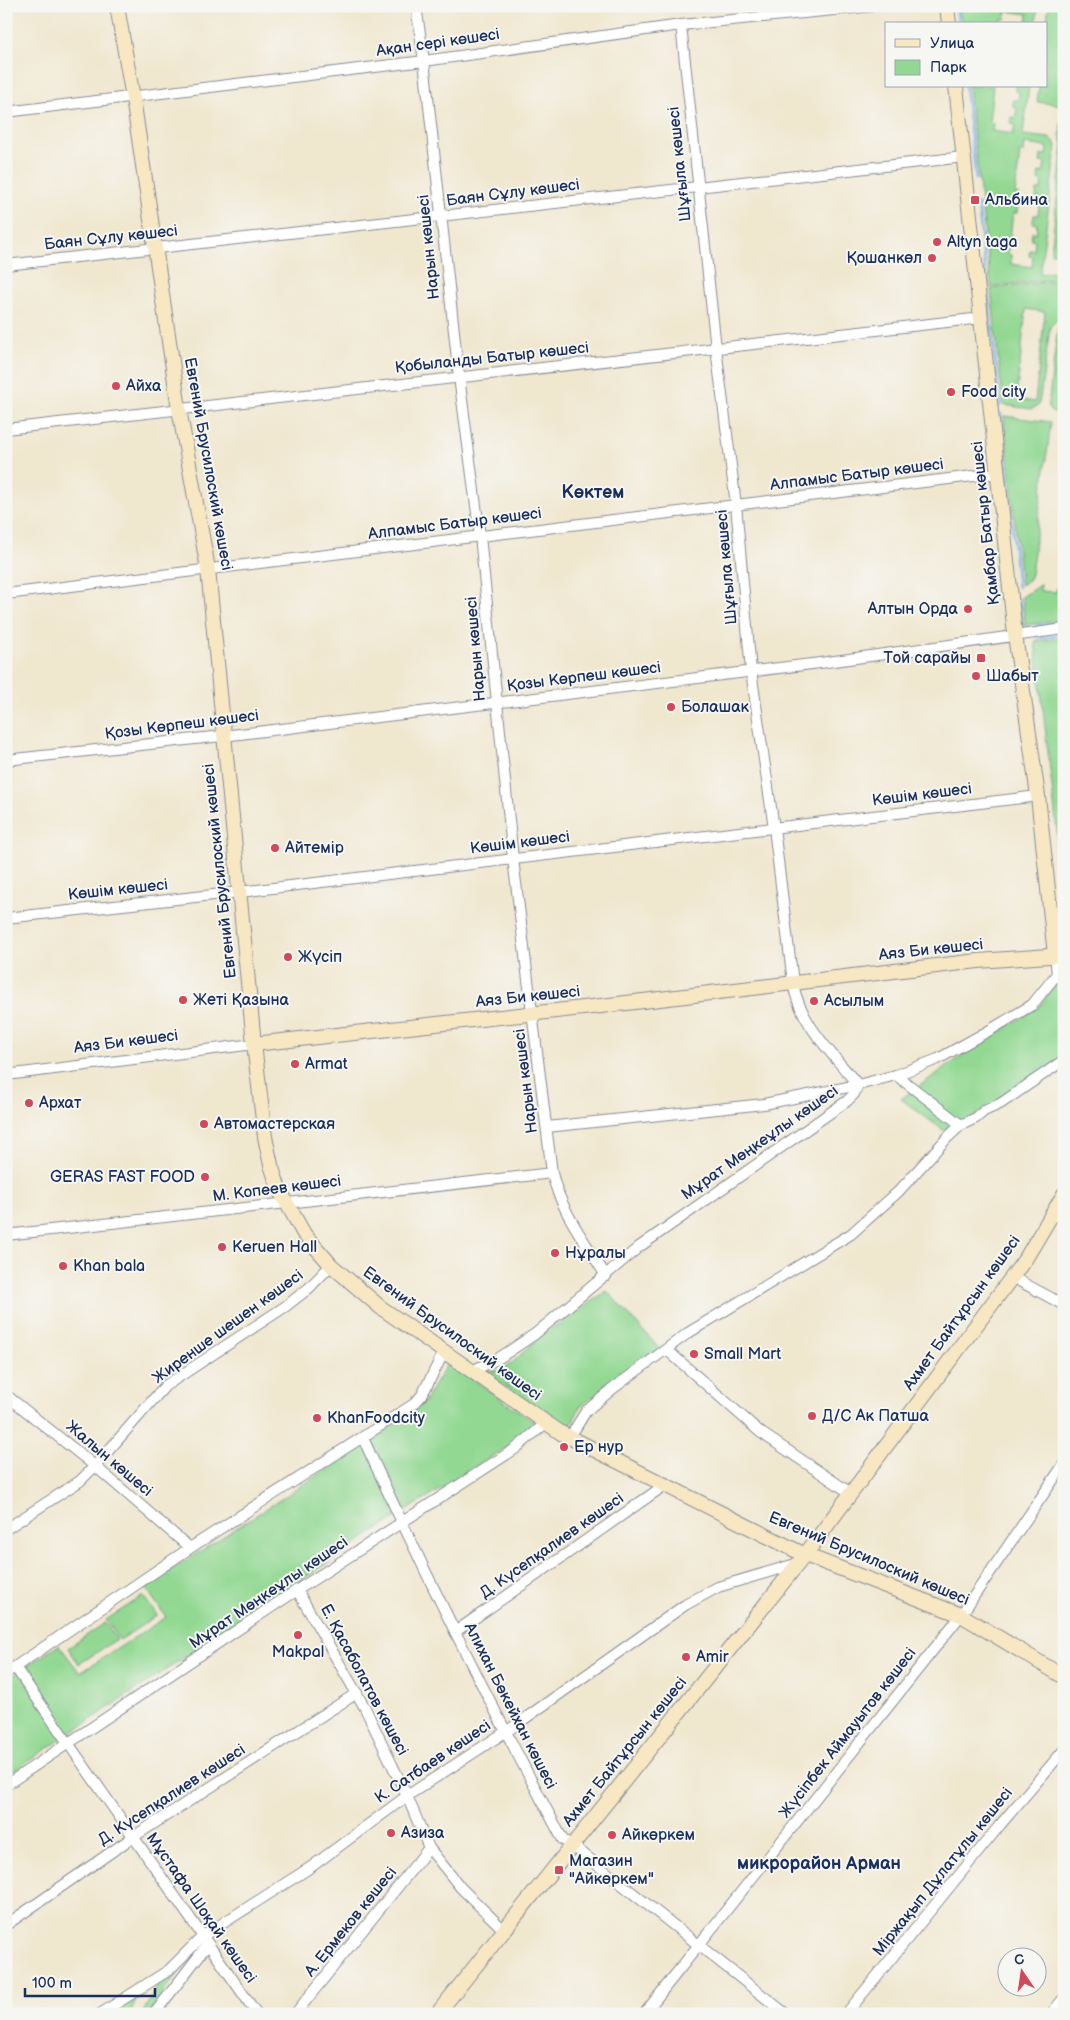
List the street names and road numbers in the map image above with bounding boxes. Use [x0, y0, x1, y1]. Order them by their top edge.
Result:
street label: Ақан сері көшесі [374, 25, 501, 61]
street label: Шұғыла көшесі [665, 106, 695, 222]
street label: Баян Сұлу көшесі [445, 175, 581, 211]
street label: Нарын көшесі [414, 194, 444, 300]
street label: Баян Сұлу көшесі [43, 222, 179, 254]
street label: Қобыланды Батыр көшесі [394, 338, 590, 378]
street label: Евгений Брусилоский көшесі [180, 356, 236, 572]
street label: Қамбар Батыр көшесі [968, 440, 1004, 606]
street label: Алпамыс Батыр көшесі [768, 455, 945, 495]
street label: Алпамыс Батыр көшесі [366, 504, 543, 544]
street label: Шұғыла көшесі [712, 509, 742, 625]
street label: Нарын көшесі [462, 596, 490, 702]
street label: Қозы Көрпеш көшесі [506, 658, 662, 696]
street label: Қозы Көрпеш көшесі [104, 706, 260, 744]
street label: Евгений Брусилоский көшесі [199, 763, 241, 979]
street label: Көшім көшесі [871, 779, 973, 811]
street label: Көшім көшесі [469, 827, 571, 859]
street label: Көшім көшесі [67, 875, 169, 905]
street label: Аяз Би көшесі [877, 935, 984, 965]
street label: Аяз Би көшесі [474, 982, 581, 1012]
street label: Аяз Би көшесі [72, 1026, 179, 1058]
street label: Нарын көшесі [510, 1028, 542, 1134]
street label: Мұрат Мөңкеұлы көшесі [678, 1082, 842, 1204]
street label: М. Копеев көшесі [212, 1172, 342, 1206]
street label: Ахмет Байтұрсын көшесі [899, 1232, 1025, 1395]
street label: Евгений Брусилоский көшесі [359, 1263, 545, 1405]
street label: Жиренше шешен көшесі [149, 1266, 307, 1388]
street label: Жалын көшесі [62, 1417, 156, 1501]
street label: Д. Күсепқалиев көшесі [476, 1489, 628, 1603]
street label: Евгений Брусилоский көшесі [766, 1508, 972, 1610]
street label: Мұрат Мөңкеұлы көшесі [186, 1533, 352, 1653]
street label: Е. Қасаболатов көшесі [316, 1601, 412, 1759]
street label: Алихан Бөкейхан көшесі [459, 1619, 560, 1792]
street label: Жүсіпбек Аймауытов көшесі [776, 1644, 920, 1822]
street label: Ахмет Байтұрсын көшесі [558, 1673, 691, 1831]
street label: К. Сатбаев көшесі [372, 1716, 494, 1808]
street label: Д. Күсепқалиев көшесі [95, 1740, 249, 1850]
street label: Міржақып Дұлатұлы көшесі [869, 1784, 1017, 1960]
street label: Мұстафа Шоқай көшесі [142, 1829, 260, 1987]
street label: А. Ермеков көшесі [300, 1863, 401, 1981]

